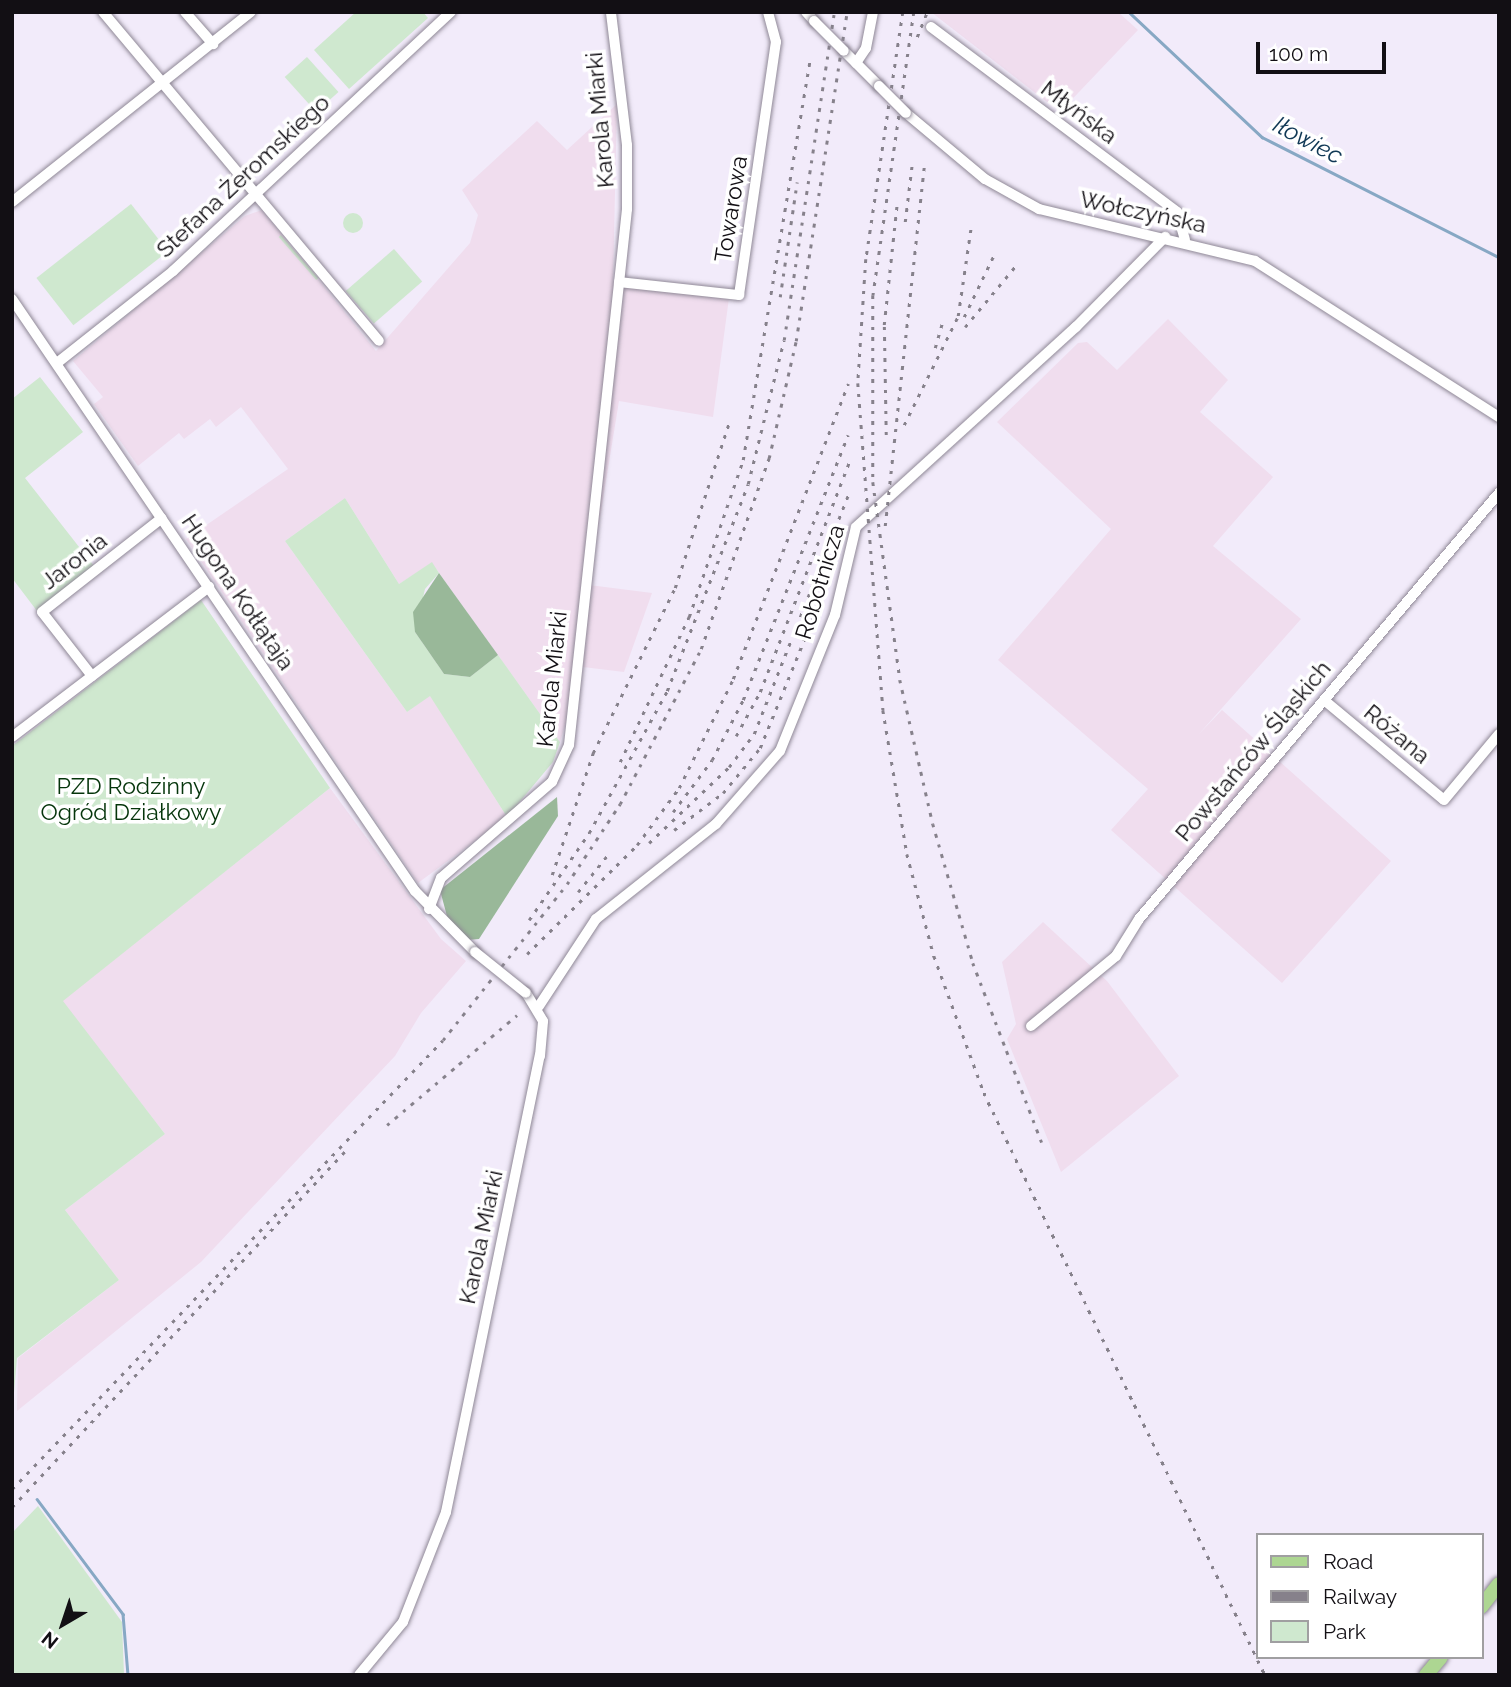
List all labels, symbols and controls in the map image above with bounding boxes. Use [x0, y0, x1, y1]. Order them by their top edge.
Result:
scale bar [1259, 28, 1388, 72]
text: 100 m [1269, 41, 1328, 66]
street label: Karola Miarki [580, 51, 620, 189]
street label: Młyńska [1035, 74, 1123, 150]
street label: Stefana Żeromskiego [151, 89, 335, 263]
water label: Iłowiec [1268, 110, 1348, 170]
street label: Towarowa [709, 154, 753, 264]
street label: Wołczyńska [1077, 185, 1209, 239]
street label: Hugona Kołłątaja [176, 509, 300, 675]
street label: Robotnicza [789, 521, 851, 643]
street label: Jaronia [36, 527, 112, 595]
street label: Karola Miarki [531, 610, 573, 748]
street label: Powstańców Śląskich [1169, 655, 1337, 847]
street label: Różana [1358, 698, 1436, 770]
park label: PZD Rodzinny Ogród Działkowy [40, 772, 222, 826]
street label: Karola Miarki [453, 1167, 509, 1307]
legend [1256, 1533, 1483, 1659]
text: Road [1323, 1549, 1373, 1574]
text: Railway [1323, 1584, 1397, 1609]
north arrow [28, 1589, 98, 1659]
text: Park [1323, 1619, 1366, 1644]
text: N [37, 1627, 62, 1653]

